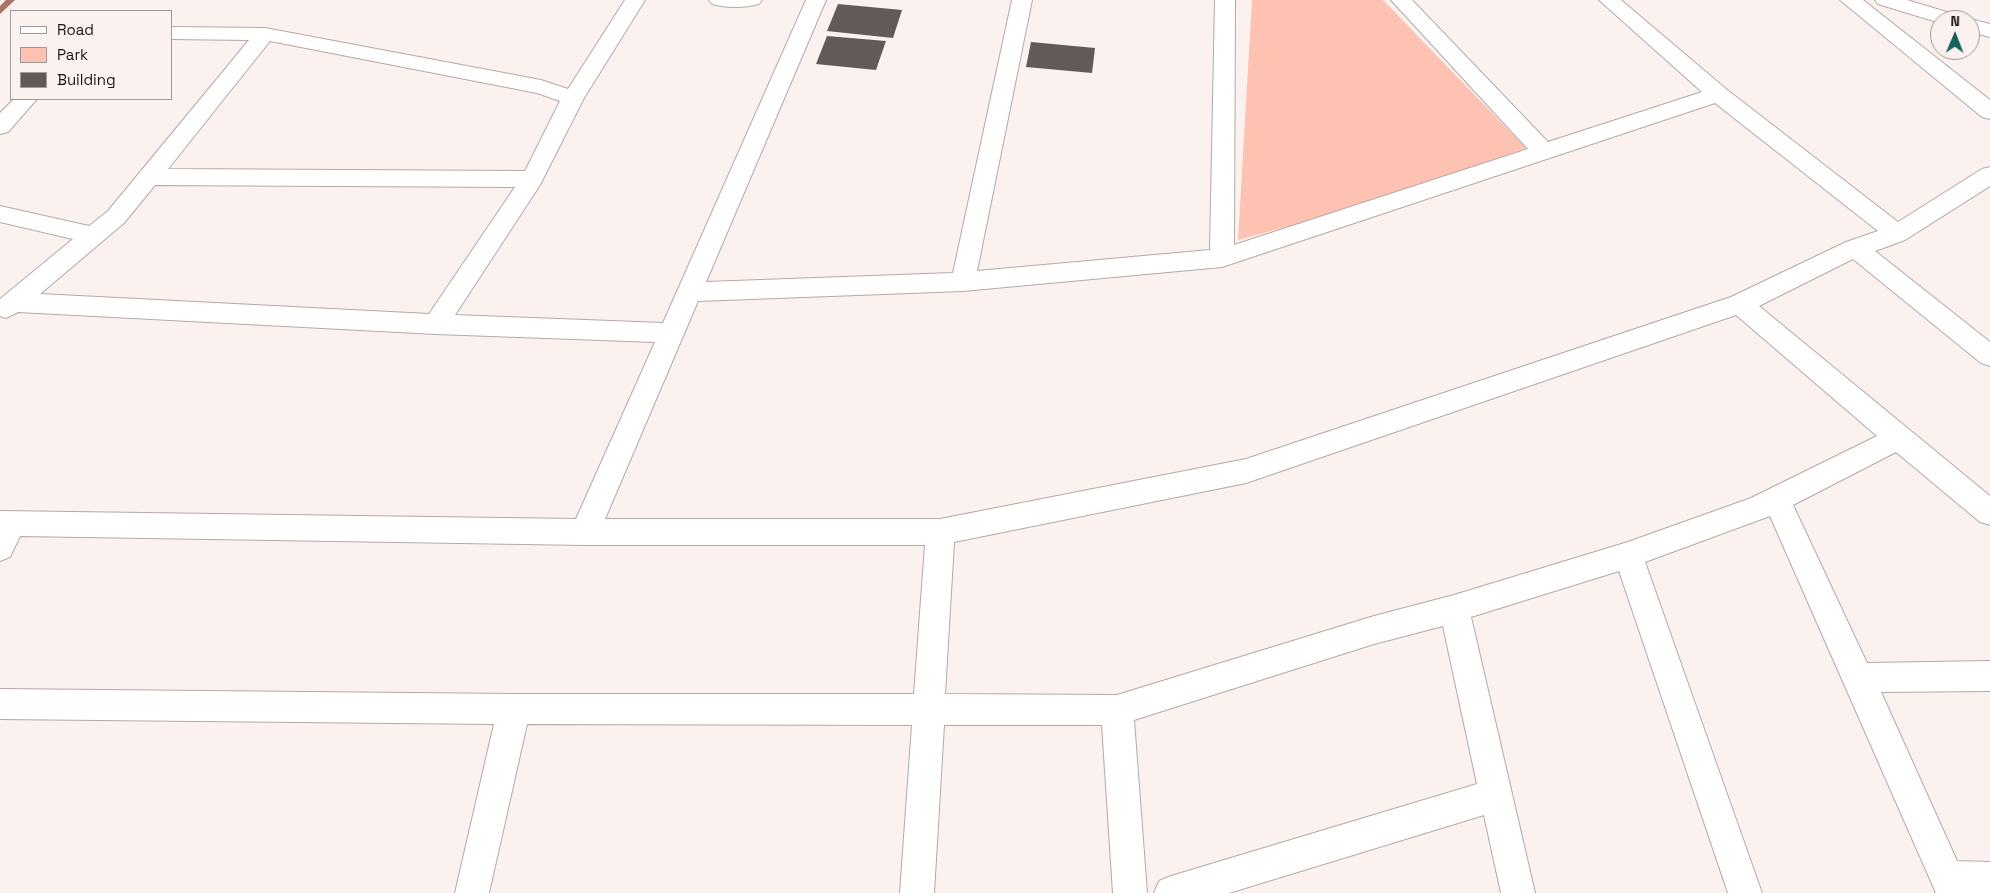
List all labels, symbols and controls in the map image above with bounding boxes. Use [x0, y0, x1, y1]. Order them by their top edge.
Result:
legend [10, 10, 172, 100]
north arrow [1930, 10, 1980, 60]
text: N [1950, 12, 1960, 30]
text: Road [57, 20, 94, 39]
text: Park [57, 45, 88, 64]
text: Building [57, 70, 116, 89]

